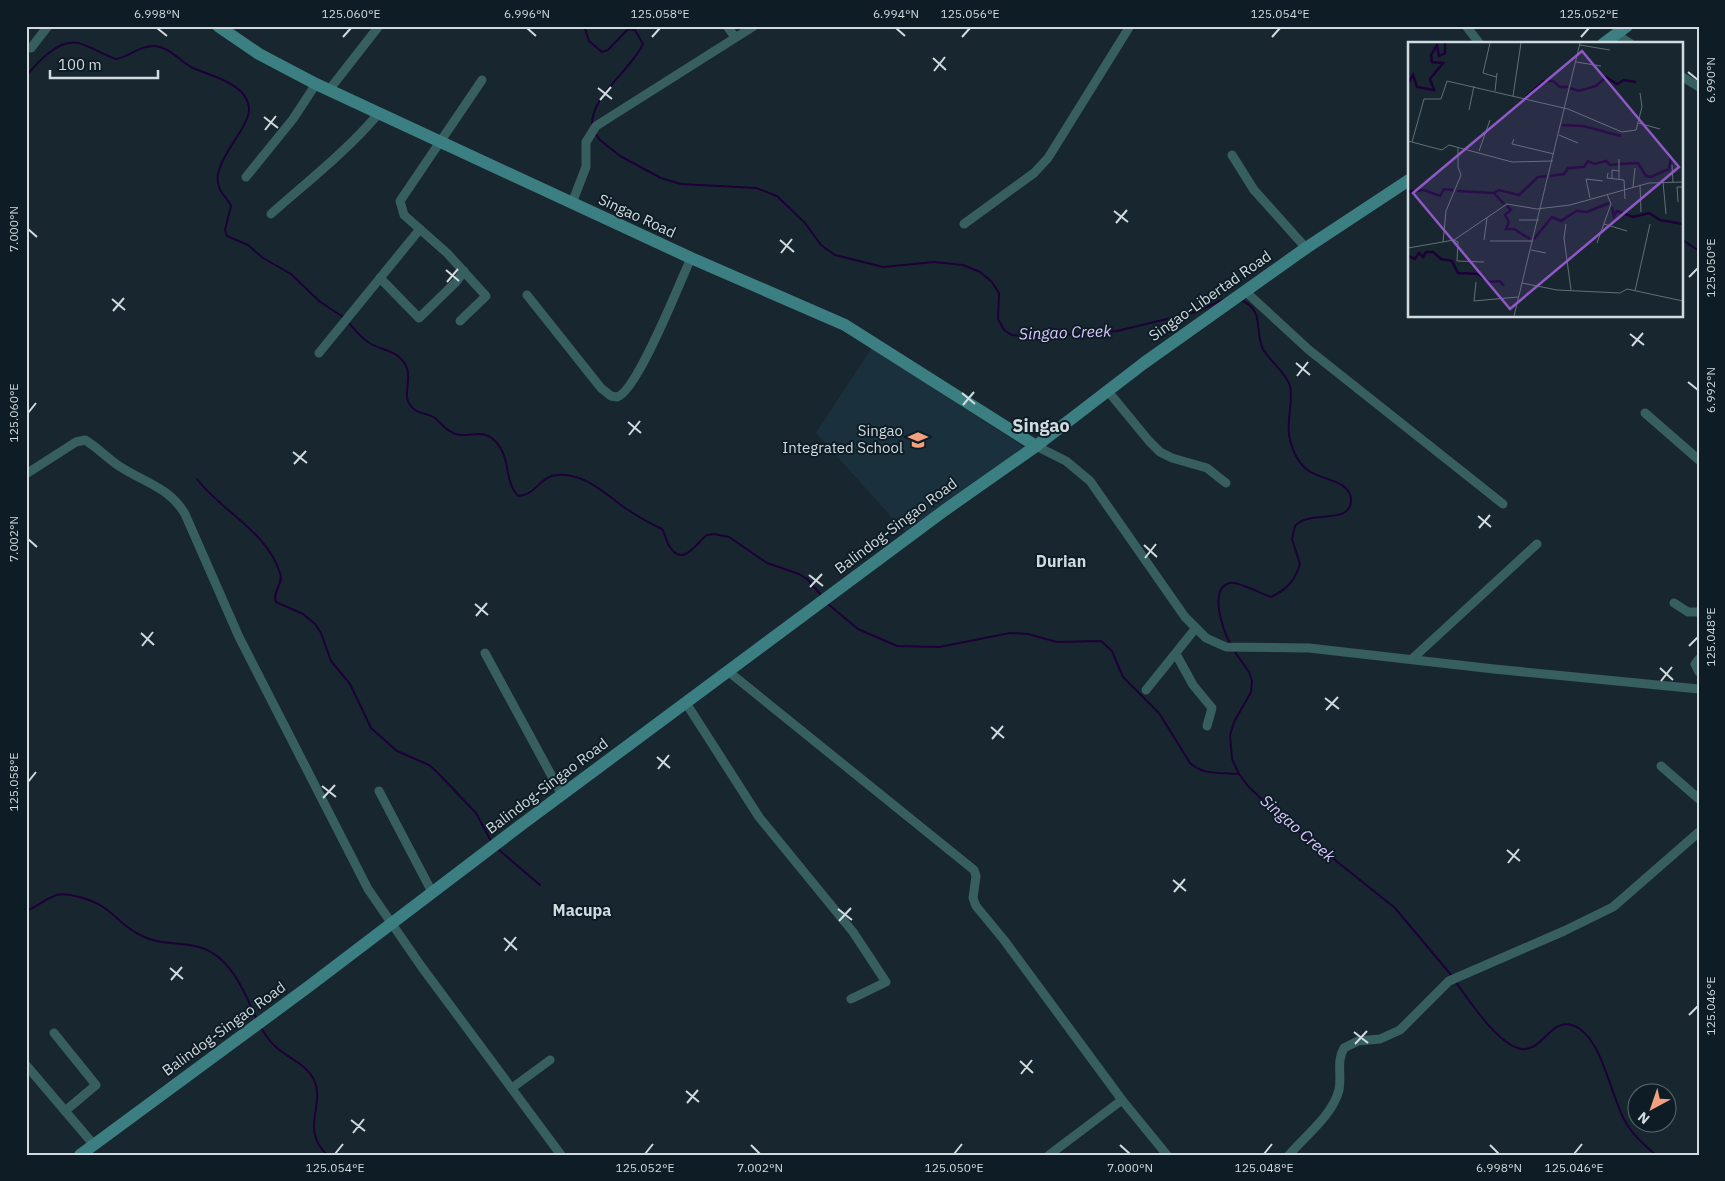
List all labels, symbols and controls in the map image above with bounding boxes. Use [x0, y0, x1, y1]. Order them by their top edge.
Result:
text: 6.998°N [134, 6, 180, 21]
text: 125.060°E [321, 6, 381, 21]
text: 6.996°N [504, 6, 550, 21]
text: 125.058°E [630, 6, 690, 21]
text: 6.994°N [873, 6, 919, 21]
text: 125.056°E [940, 6, 1000, 21]
text: 125.054°E [1250, 6, 1310, 21]
text: 125.052°E [1559, 6, 1619, 21]
inset map [1408, 42, 1682, 318]
scale bar [50, 48, 158, 80]
text: 100 m [58, 55, 102, 74]
text: 6.990°N [1703, 57, 1718, 103]
street label: Singao Road [595, 189, 679, 242]
text: 7.000°N [6, 206, 21, 252]
text: 125.050°E [1703, 238, 1718, 298]
street label: Singao-Libertad Road [1145, 246, 1275, 345]
water label: Singao Creek [1018, 320, 1112, 344]
text: 6.992°N [1703, 367, 1718, 413]
text: 125.060°E [6, 383, 21, 443]
district label: Singao [1012, 414, 1070, 437]
place label: Singao Integrated School [782, 421, 903, 457]
school or university icon: Singao Integrated School [907, 429, 929, 451]
street label: Balindog-Singao Road [831, 473, 961, 578]
text: 7.002°N [6, 516, 21, 562]
district label: Durian [1036, 551, 1086, 571]
text: 125.048°E [1703, 607, 1718, 667]
street label: Balindog-Singao Road [482, 733, 612, 838]
text: 125.058°E [6, 752, 21, 812]
water label: Singao Creek [1257, 790, 1340, 866]
district label: Macupa [553, 900, 611, 920]
text: 125.046°E [1703, 976, 1718, 1036]
street label: Balindog-Singao Road [158, 977, 289, 1080]
north arrow [1628, 1084, 1678, 1134]
text: N [1634, 1108, 1653, 1128]
text: 125.054°E [305, 1160, 365, 1175]
text: 125.052°E [615, 1160, 675, 1175]
text: 7.002°N [737, 1160, 783, 1175]
text: 125.050°E [924, 1160, 984, 1175]
text: 7.000°N [1107, 1160, 1153, 1175]
text: 125.048°E [1234, 1160, 1294, 1175]
text: 6.998°N [1476, 1160, 1522, 1175]
text: 125.046°E [1544, 1160, 1604, 1175]

